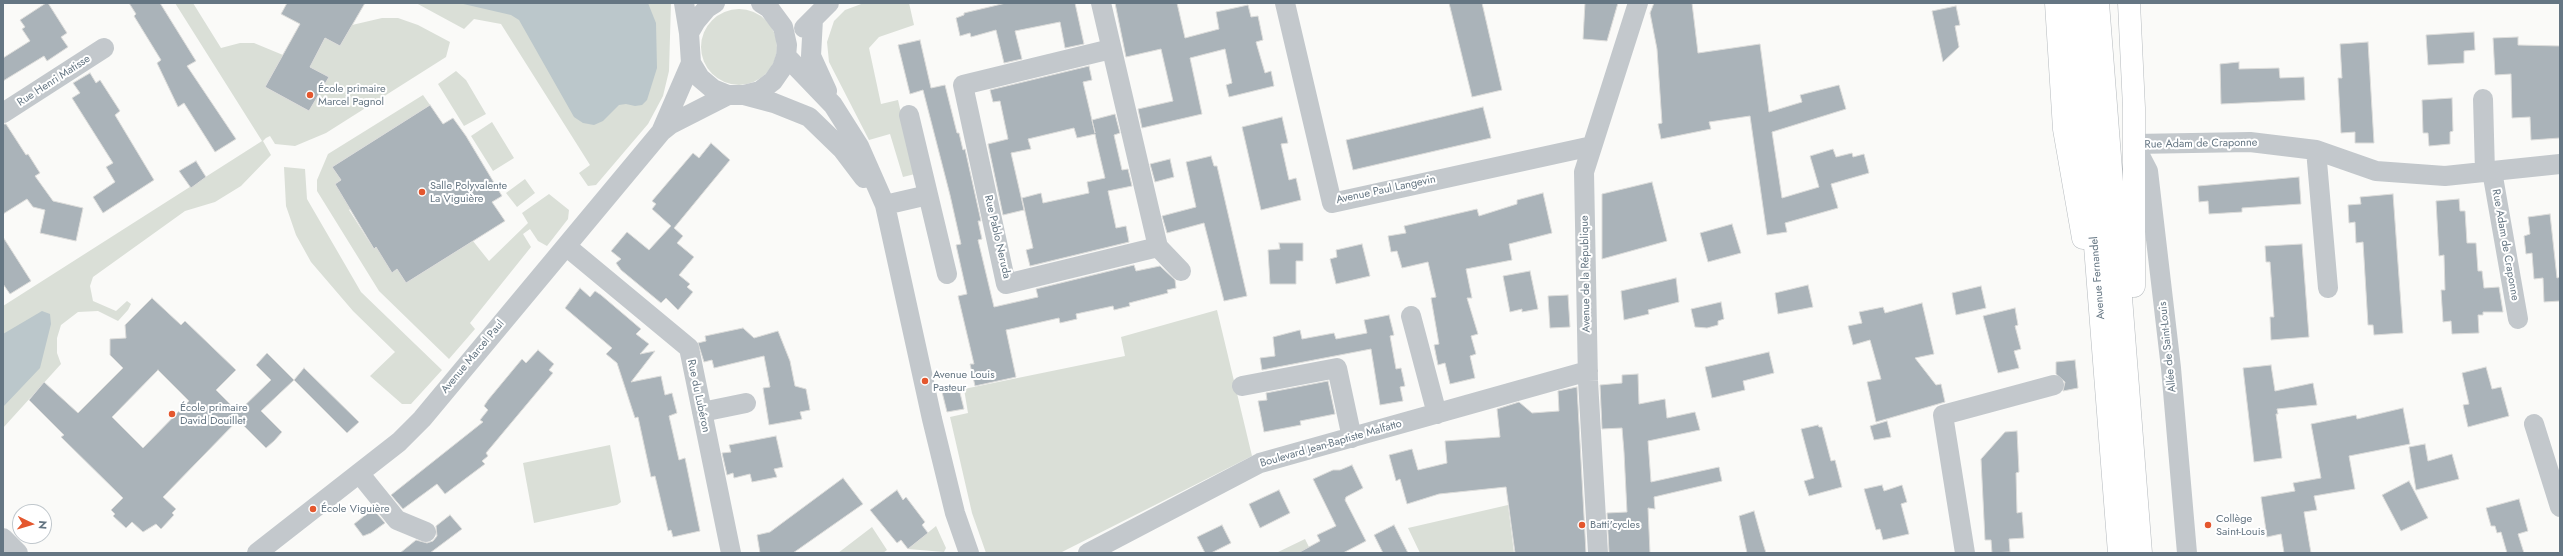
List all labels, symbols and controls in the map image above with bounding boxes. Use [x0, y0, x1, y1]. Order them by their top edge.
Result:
street label: Rue Henri Matisse [15, 52, 93, 110]
place label: École primaire Marcel Pagnol [318, 82, 386, 108]
marker: École primaire Marcel Pagnol [305, 90, 315, 100]
street label: Rue Adam de Craponne [2144, 136, 2258, 152]
street label: Avenue Paul Langevin [1335, 173, 1437, 207]
place label: Salle Polyvalente La Viguière [430, 179, 507, 205]
marker: Salle Polyvalente La Viguière [417, 187, 427, 197]
street label: Rue Adam de Craponne [2489, 188, 2521, 302]
street label: Rue Pablo Neruda [981, 194, 1013, 280]
street label: Avenue de la République [1578, 215, 1594, 333]
street label: Avenue Fernandel [2088, 236, 2108, 320]
street label: Allée de Saint-Louis [2157, 301, 2179, 393]
street label: Avenue Marcel Paul [439, 318, 507, 396]
street label: Rue du Lubéron [684, 358, 712, 434]
place label: Avenue Louis Pasteur [933, 368, 995, 394]
marker: Avenue Louis Pasteur [920, 376, 930, 386]
place label: École primaire David Douillet [180, 401, 248, 427]
marker: École primaire David Douillet [167, 409, 177, 419]
street label: Boulevard Jean-Baptiste Malfatto [1259, 417, 1403, 471]
place label: École Viguière [321, 502, 390, 516]
north arrow [12, 504, 52, 544]
marker: École Viguière [308, 504, 318, 514]
place label: Collège Saint-Louis [2216, 512, 2265, 538]
place label: Batti'cycles [1590, 518, 1640, 532]
text: N [35, 520, 51, 530]
marker: Batti'cycles [1577, 520, 1587, 530]
marker: Collège Saint-Louis [2203, 520, 2213, 530]

